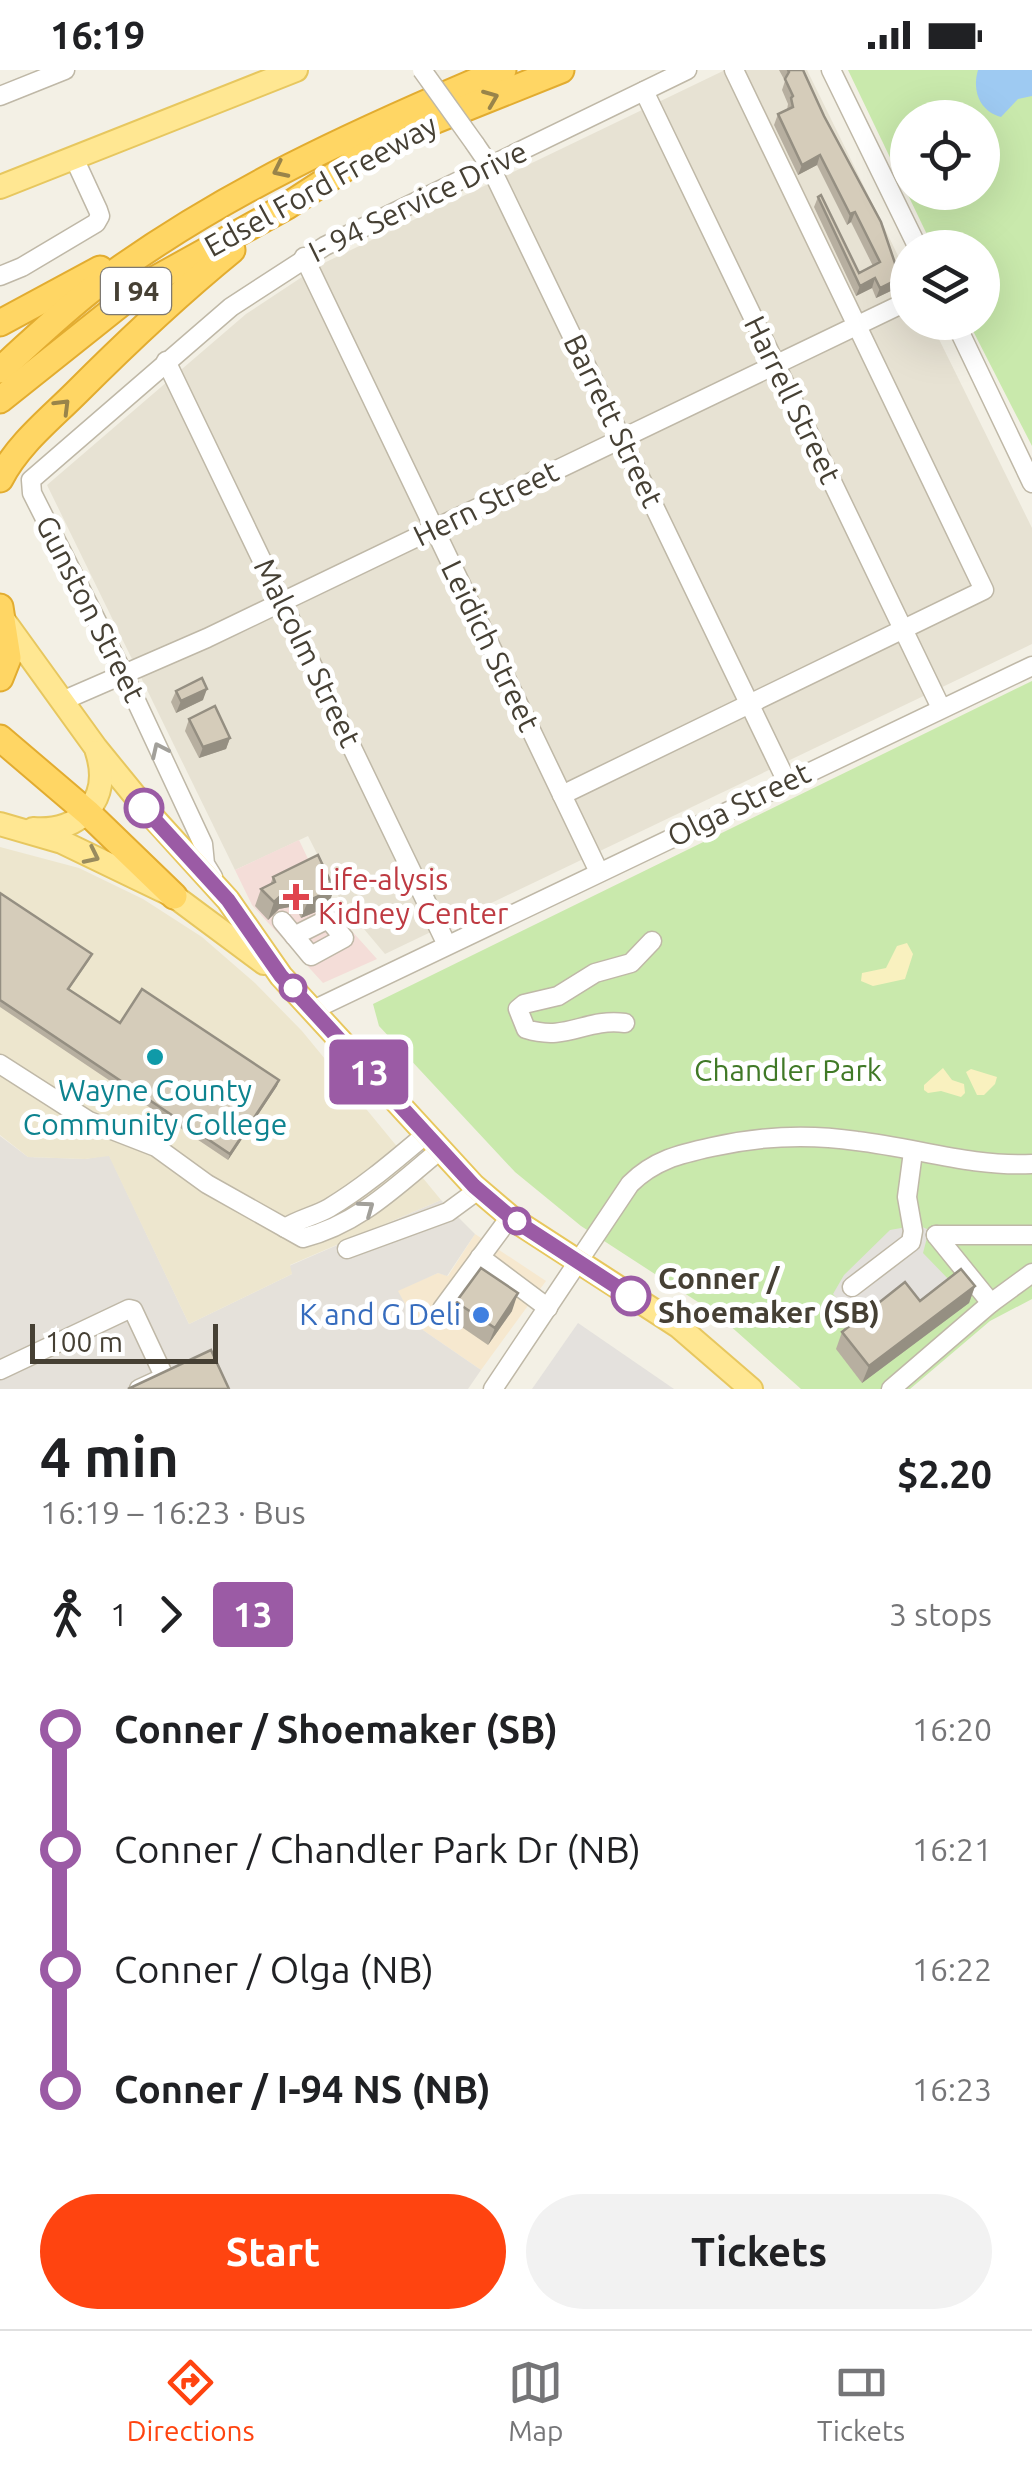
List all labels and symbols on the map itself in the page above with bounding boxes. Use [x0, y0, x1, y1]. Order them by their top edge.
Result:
one-way arrow [481, 89, 499, 109]
street label: Edsel Ford Freeway [198, 107, 443, 263]
street label: I- 94 Service Drive [303, 134, 532, 269]
one-way arrow [272, 158, 290, 178]
road number: I 94 [101, 268, 171, 314]
street label: Harrell Street [738, 310, 848, 489]
street label: Barrett Street [557, 329, 670, 513]
one-way arrow [52, 399, 70, 417]
street label: Hern Street [408, 453, 564, 553]
street label: Gunston Street [29, 510, 152, 707]
street label: Malcolm Street [248, 553, 368, 752]
street label: Leidich Street [435, 555, 547, 737]
one-way arrow [151, 742, 171, 760]
street label: Olga Street [662, 755, 816, 853]
unlabelled marker [125, 789, 163, 827]
one-way arrow [82, 844, 100, 864]
place label: Life-alysis Kidney Center [318, 862, 509, 930]
marker: Life-alysis Kidney Center [283, 884, 309, 910]
unlabelled marker [280, 975, 306, 1001]
line badge: 13 [324, 1040, 414, 1104]
marker: Wayne County Community College [144, 1046, 166, 1068]
park label: Chandler Park [694, 1053, 882, 1087]
place label: Wayne County Community College [23, 1073, 287, 1141]
one-way arrow [356, 1201, 375, 1220]
unlabelled marker [504, 1208, 530, 1234]
place label: Conner / Shoemaker (SB) [658, 1261, 880, 1329]
marker: Conner / Shoemaker (SB) [612, 1277, 650, 1315]
place label: K and G Deli [299, 1297, 461, 1331]
marker: K and G Deli [470, 1304, 492, 1326]
scale bar [30, 1319, 218, 1364]

